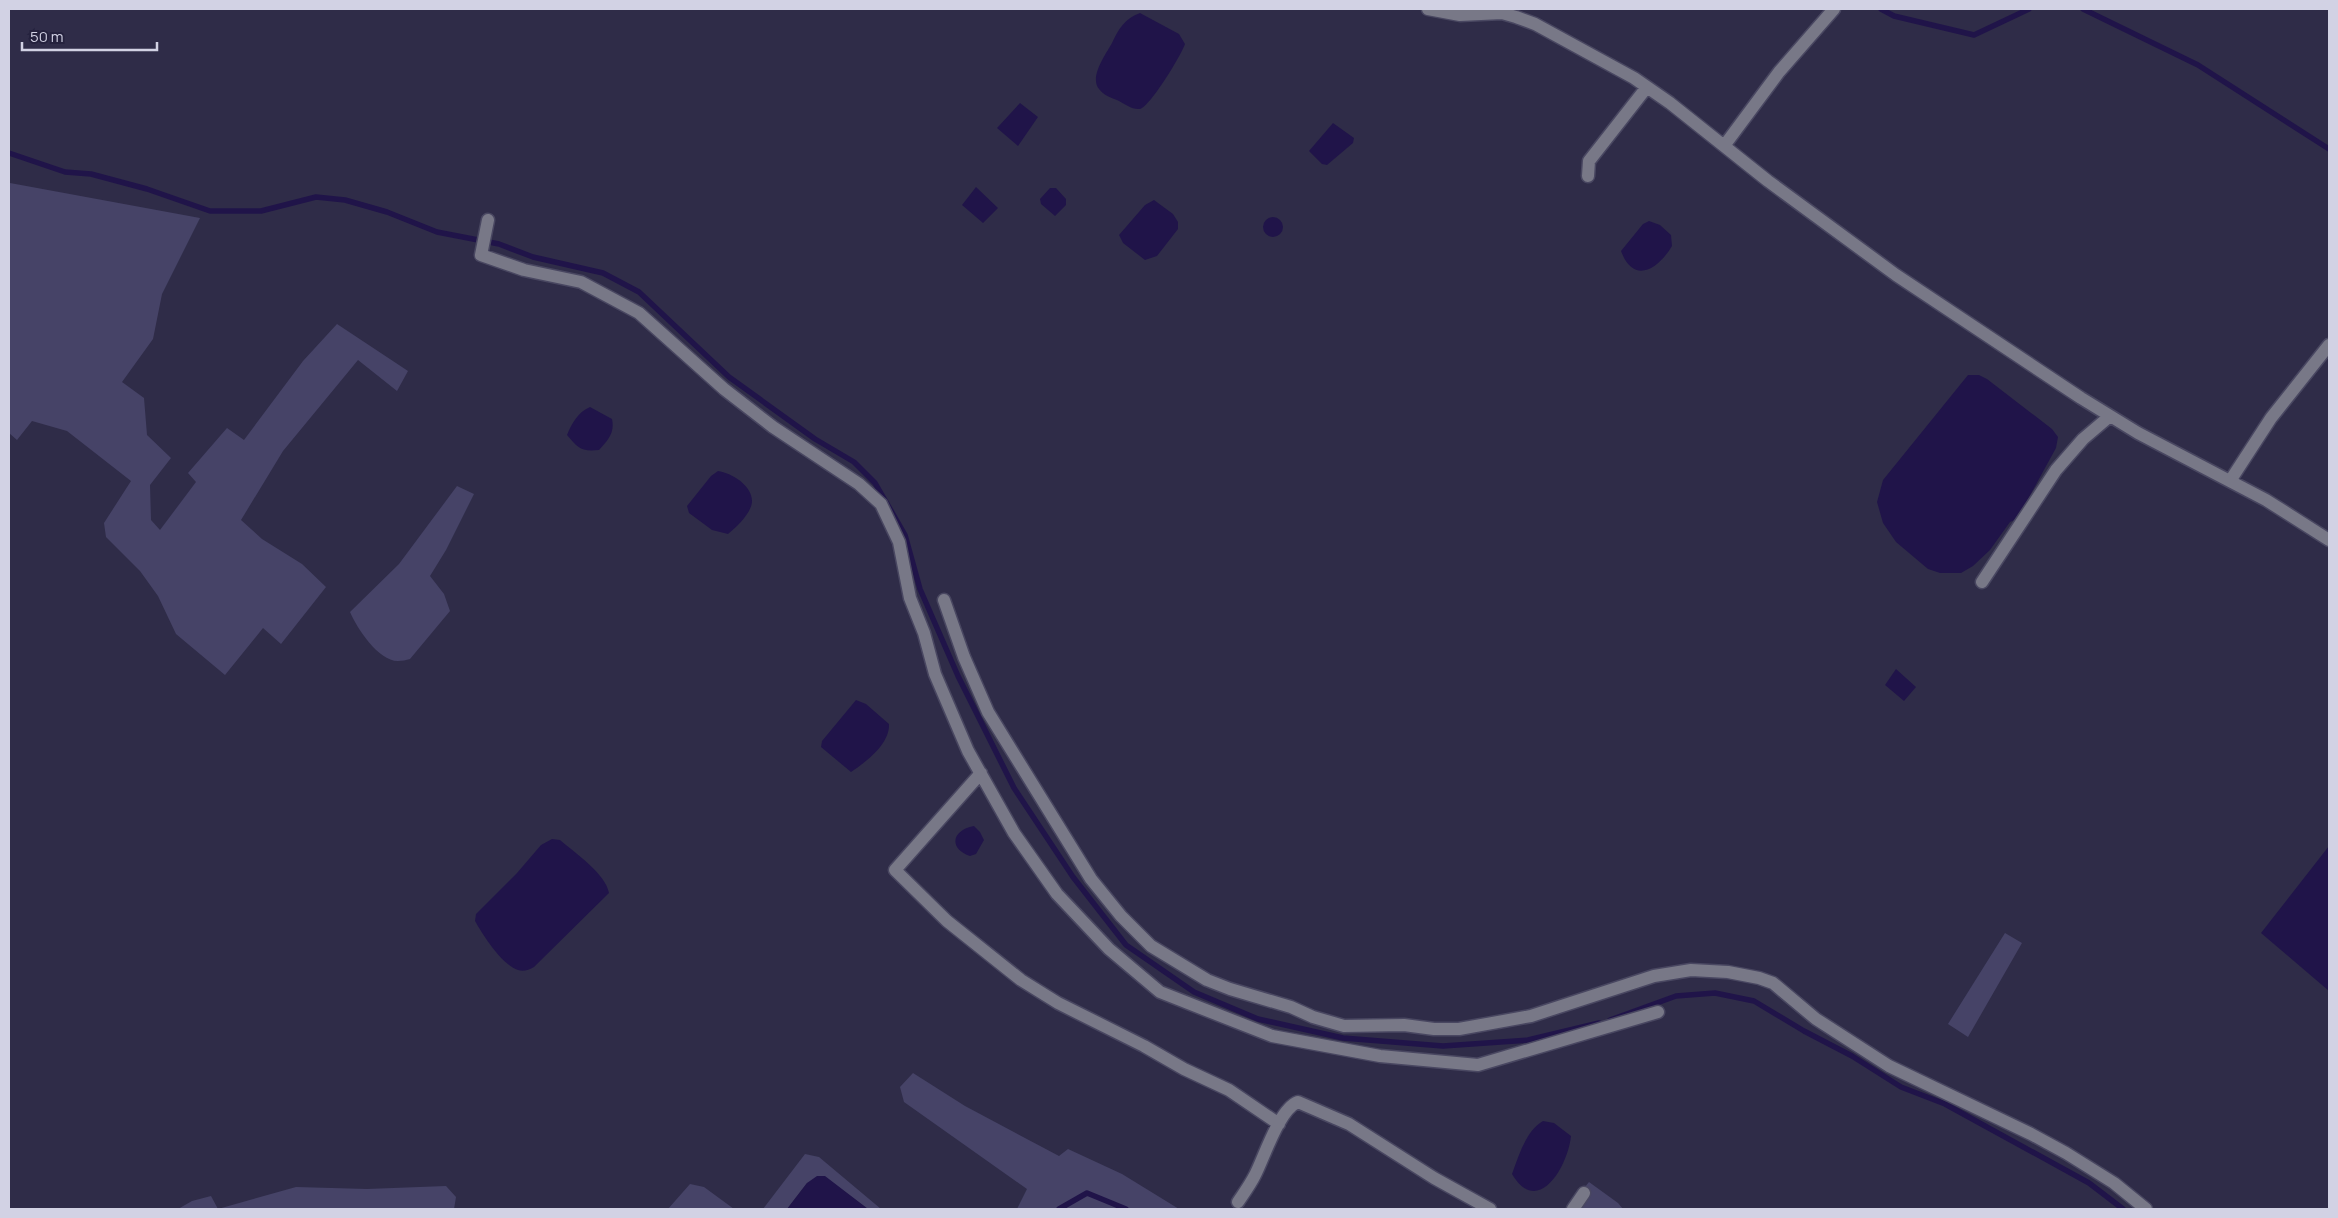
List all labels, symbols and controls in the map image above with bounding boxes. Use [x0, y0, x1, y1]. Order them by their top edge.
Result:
scale bar [22, 20, 158, 52]
text: 50 m [30, 26, 64, 47]

